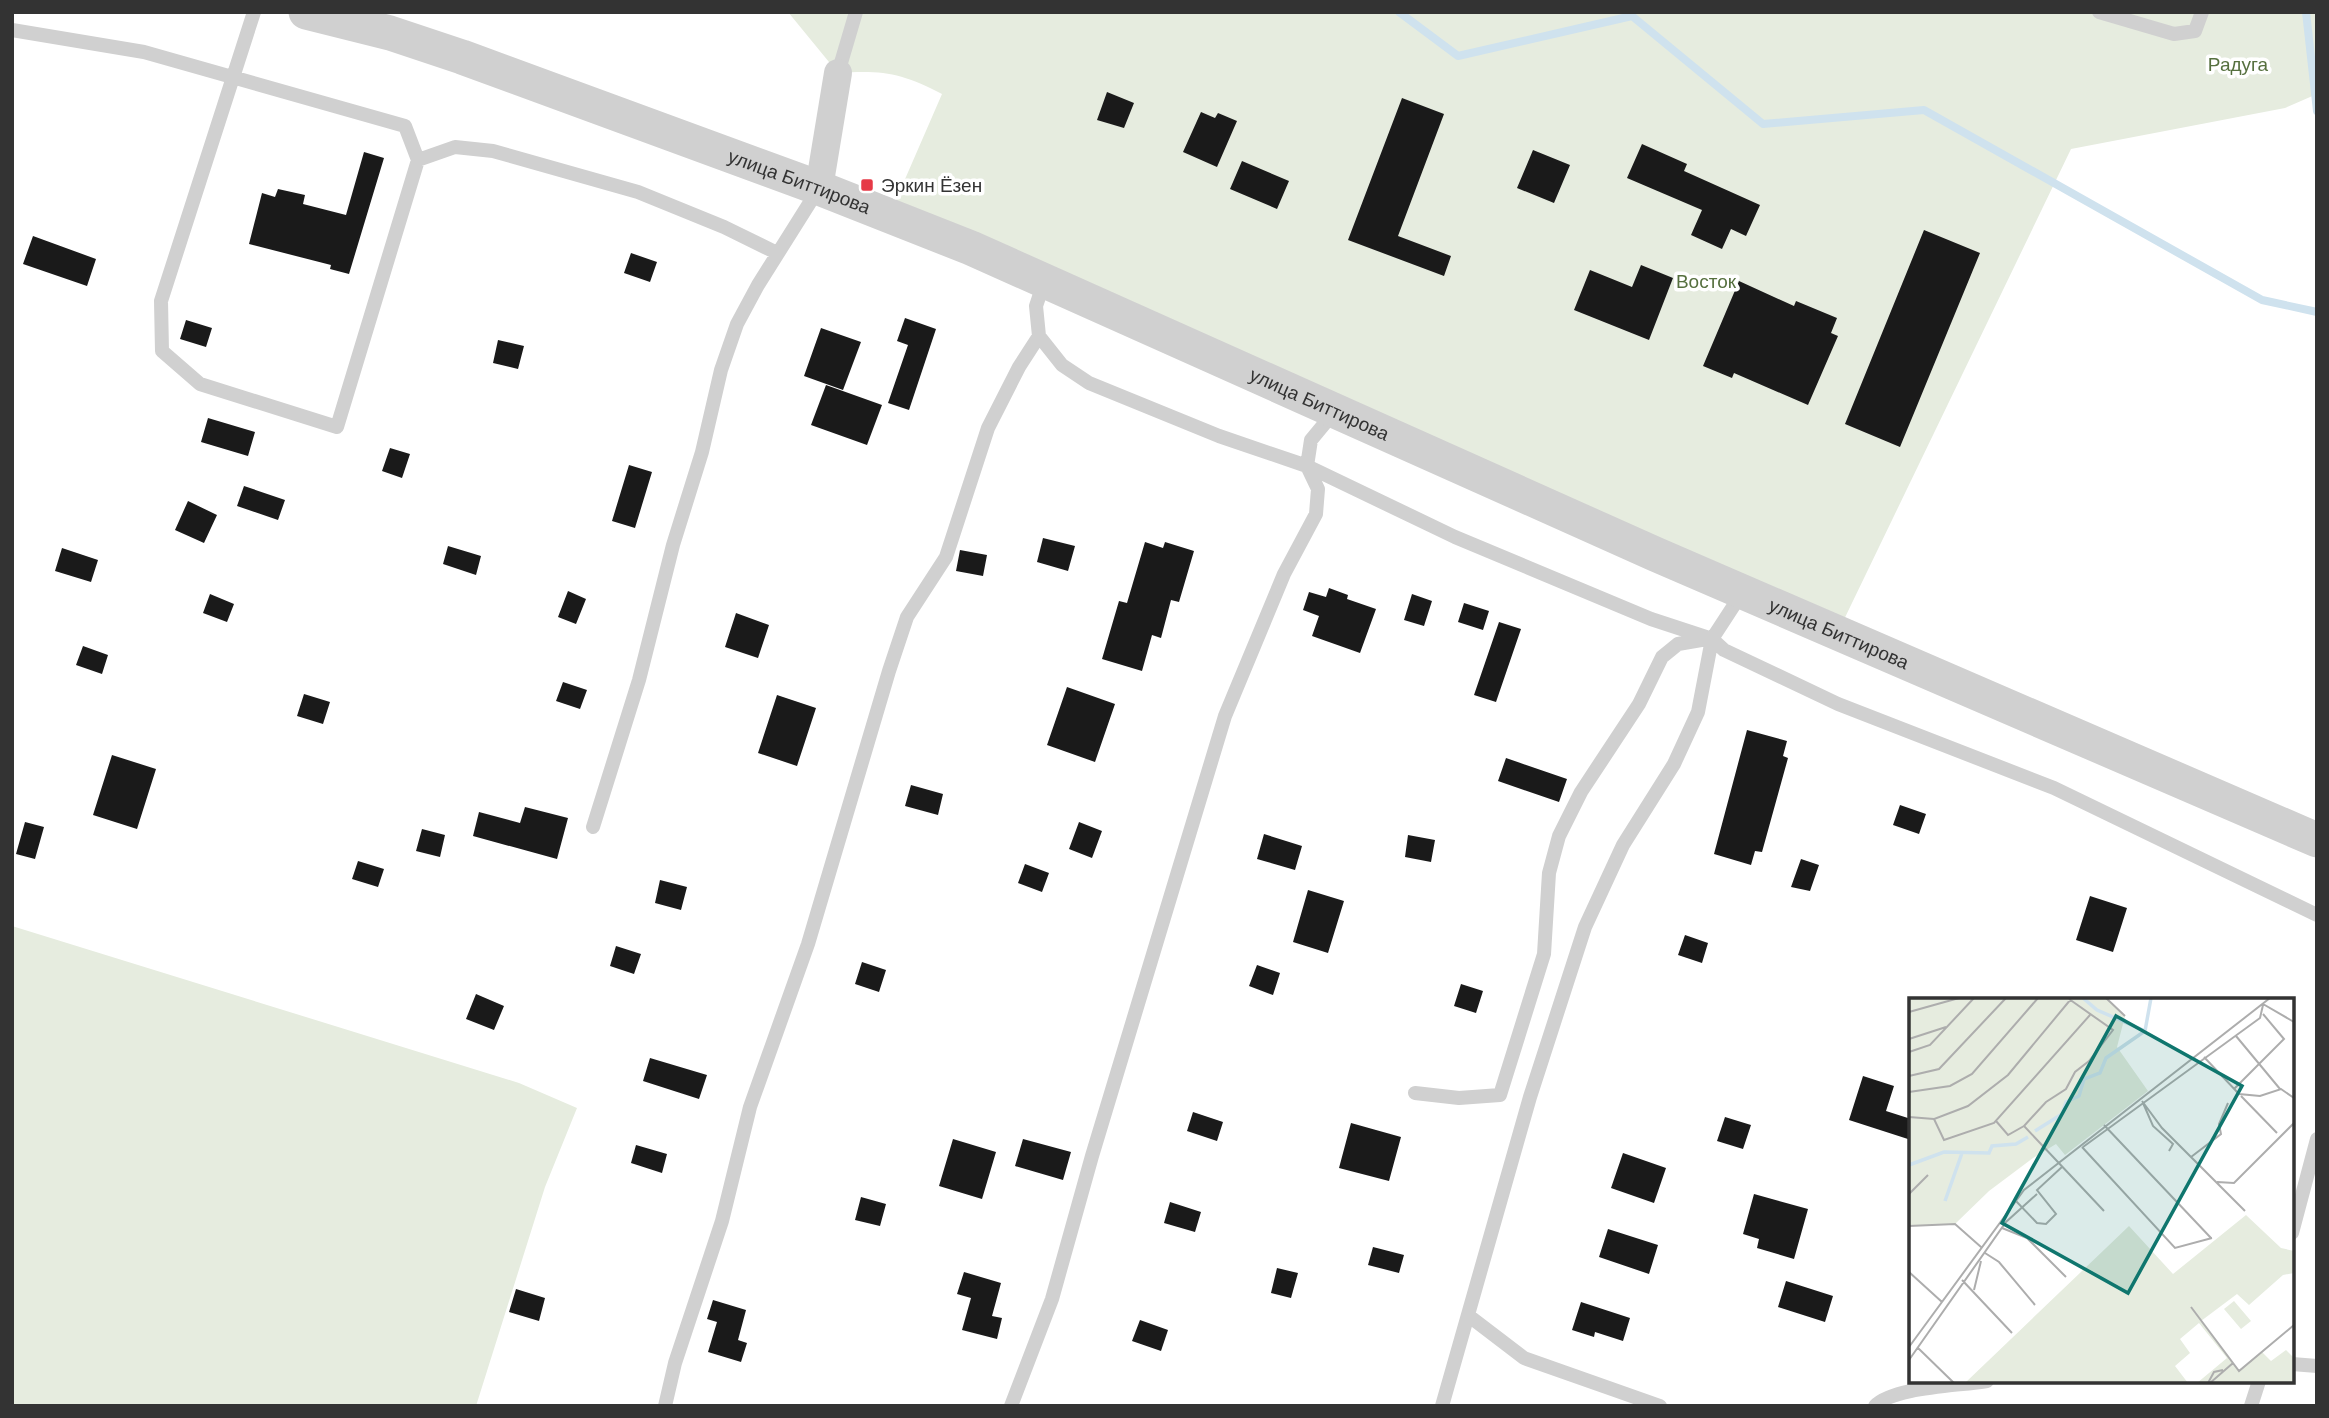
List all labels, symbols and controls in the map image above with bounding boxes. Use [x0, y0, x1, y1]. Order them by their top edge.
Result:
park label: Радуга [2208, 54, 2269, 75]
street label: улица Биттирова [725, 145, 874, 218]
place label: Эркин Ёзен [881, 175, 982, 196]
marker: Эркин Ёзен [859, 177, 875, 193]
park label: Восток [1676, 271, 1737, 292]
street label: улица Биттирова [1247, 364, 1393, 444]
street label: улица Биттирова [1766, 594, 1913, 673]
inset map [1909, 998, 2294, 1383]

